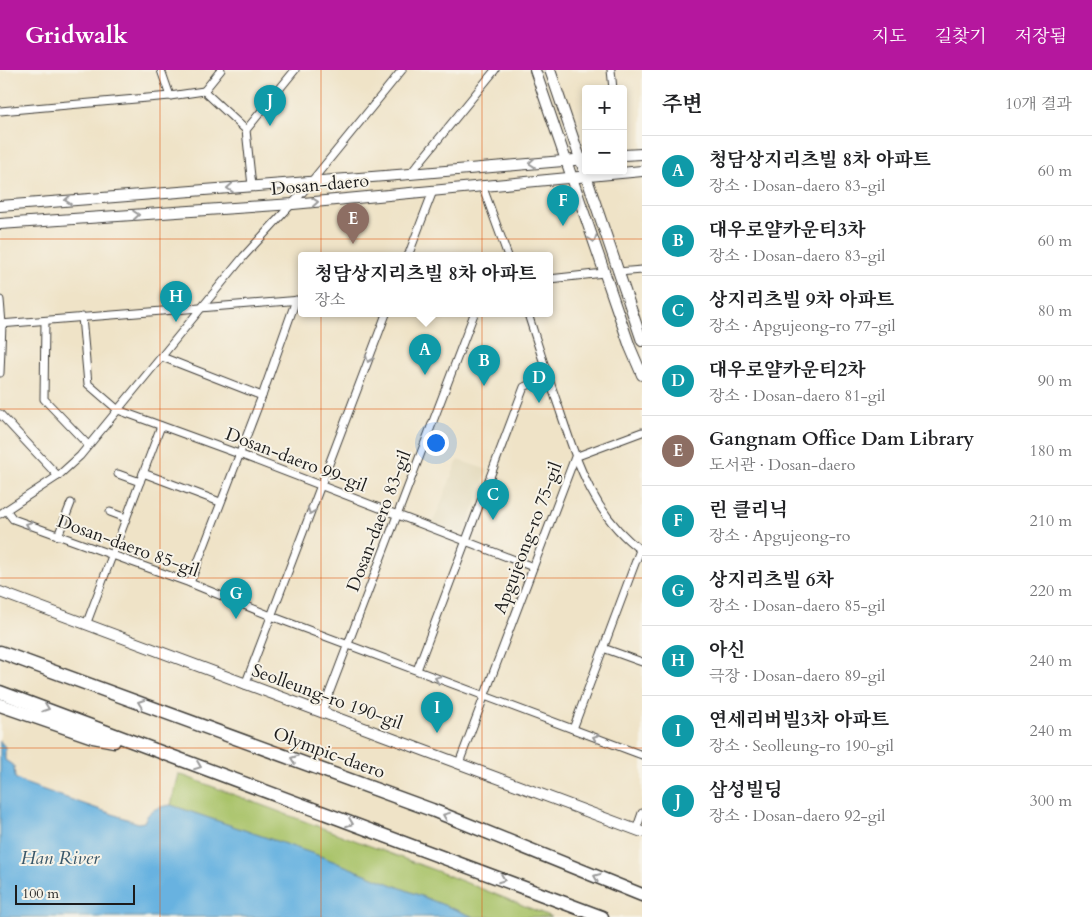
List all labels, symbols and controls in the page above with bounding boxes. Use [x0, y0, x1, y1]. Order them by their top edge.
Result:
text: Gridwalk [25, 19, 128, 52]
text: 지도 [872, 24, 907, 49]
text: 길찾기 [935, 24, 987, 49]
text: 저장됨 [1015, 24, 1067, 49]
pin: J [254, 85, 286, 126]
map controls [582, 85, 627, 175]
button: + [582, 85, 627, 130]
text: 주변 [662, 90, 703, 119]
text: 10개 결과 [1005, 93, 1072, 115]
button: − [582, 130, 627, 175]
text: 청담상지리츠빌 8차 아파트 [709, 147, 931, 173]
one-way arrow [527, 158, 535, 169]
text: A [672, 160, 684, 182]
text: 60 m [1038, 160, 1072, 182]
street label: Dosan-daero [270, 168, 370, 202]
text: 장소 · Dosan-daero 83-gil [709, 175, 885, 197]
one-way arrow [226, 182, 234, 193]
pin: F [547, 185, 579, 226]
one-way arrow [64, 195, 72, 206]
one-way arrow [312, 196, 320, 207]
pin: E [337, 203, 369, 244]
one-way arrow [132, 209, 140, 220]
text: 대우로얄카운티3차 [709, 217, 866, 243]
text: B [672, 230, 684, 252]
text: 60 m [1038, 230, 1072, 252]
one-way arrow [588, 235, 598, 243]
text: 장소 · Dosan-daero 83-gil [709, 245, 885, 267]
popup [298, 252, 553, 317]
text: 청담상지리츠빌 8차 아파트 [315, 261, 536, 287]
pin: H [160, 281, 192, 322]
text: 상지리츠빌 9차 아파트 [709, 287, 894, 313]
text: 장소 [315, 289, 346, 311]
text: C [672, 300, 684, 322]
text: 80 m [1038, 300, 1072, 322]
text: 장소 · Apgujeong-ro 77-gil [709, 315, 896, 337]
pin: A [409, 334, 441, 375]
pin: B [468, 345, 500, 386]
one-way arrow [365, 354, 375, 363]
text: 대우로얄카운티2차 [709, 357, 866, 383]
pin: D [523, 362, 555, 403]
text: D [671, 370, 685, 392]
text: 90 m [1038, 370, 1072, 392]
text: 장소 · Dosan-daero 81-gil [709, 385, 885, 407]
street label: Dosan-daero 99-gil [222, 422, 371, 499]
text: Gangnam Office Dam Library [709, 426, 974, 452]
your location [423, 430, 449, 456]
text: E [673, 440, 683, 462]
text: 180 m [1030, 440, 1072, 462]
street label: Dosan-daero 83-gil [341, 446, 418, 595]
text: 도서관 · Dosan-daero [709, 454, 855, 476]
street label: Apgujeong-ro 75-gil [487, 458, 569, 618]
pin: C [477, 479, 509, 520]
text: 린 클리닉 [709, 497, 788, 523]
one-way arrow [307, 506, 317, 515]
street label: Dosan-daero 85-gil [54, 509, 203, 583]
text: F [673, 510, 683, 532]
text: 210 m [1030, 510, 1072, 532]
one-way arrow [25, 521, 34, 531]
text: 장소 · Apgujeong-ro [709, 525, 850, 547]
text: 상지리츠빌 6차 [709, 567, 834, 593]
pin: G [220, 578, 252, 619]
text: G [671, 580, 685, 602]
text: 220 m [1030, 580, 1072, 602]
text: 장소 · Dosan-daero 85-gil [709, 595, 885, 617]
text: 아신 [709, 637, 746, 663]
text: H [671, 650, 685, 672]
text: 240 m [1030, 650, 1072, 672]
street label: Seolleung-ro 190-gil [248, 658, 406, 736]
text: 극장 · Dosan-daero 89-gil [709, 665, 885, 687]
one-way arrow [435, 675, 443, 685]
pin: I [421, 692, 453, 733]
one-way arrow [138, 699, 146, 709]
one-way arrow [41, 702, 50, 712]
text: 연세리버빌3차 아파트 [709, 707, 889, 733]
text: I [675, 720, 681, 742]
text: 240 m [1030, 720, 1072, 742]
street label: Olympic-daero [269, 721, 389, 785]
one-way arrow [593, 734, 601, 744]
text: 장소 · Seolleung-ro 190-gil [709, 735, 894, 757]
one-way arrow [290, 755, 299, 765]
one-way arrow [193, 760, 202, 770]
text: 삼성빌딩 [709, 777, 782, 803]
text: J [675, 790, 681, 812]
text: 300 m [1030, 790, 1072, 812]
text: 장소 · Dosan-daero 92-gil [709, 805, 885, 827]
one-way arrow [442, 811, 451, 822]
one-way arrow [345, 817, 354, 827]
water label: Han River [21, 845, 100, 871]
one-way arrow [498, 873, 506, 883]
one-way arrow [593, 873, 602, 883]
scale bar [15, 882, 135, 905]
text: 100 m [22, 884, 59, 903]

